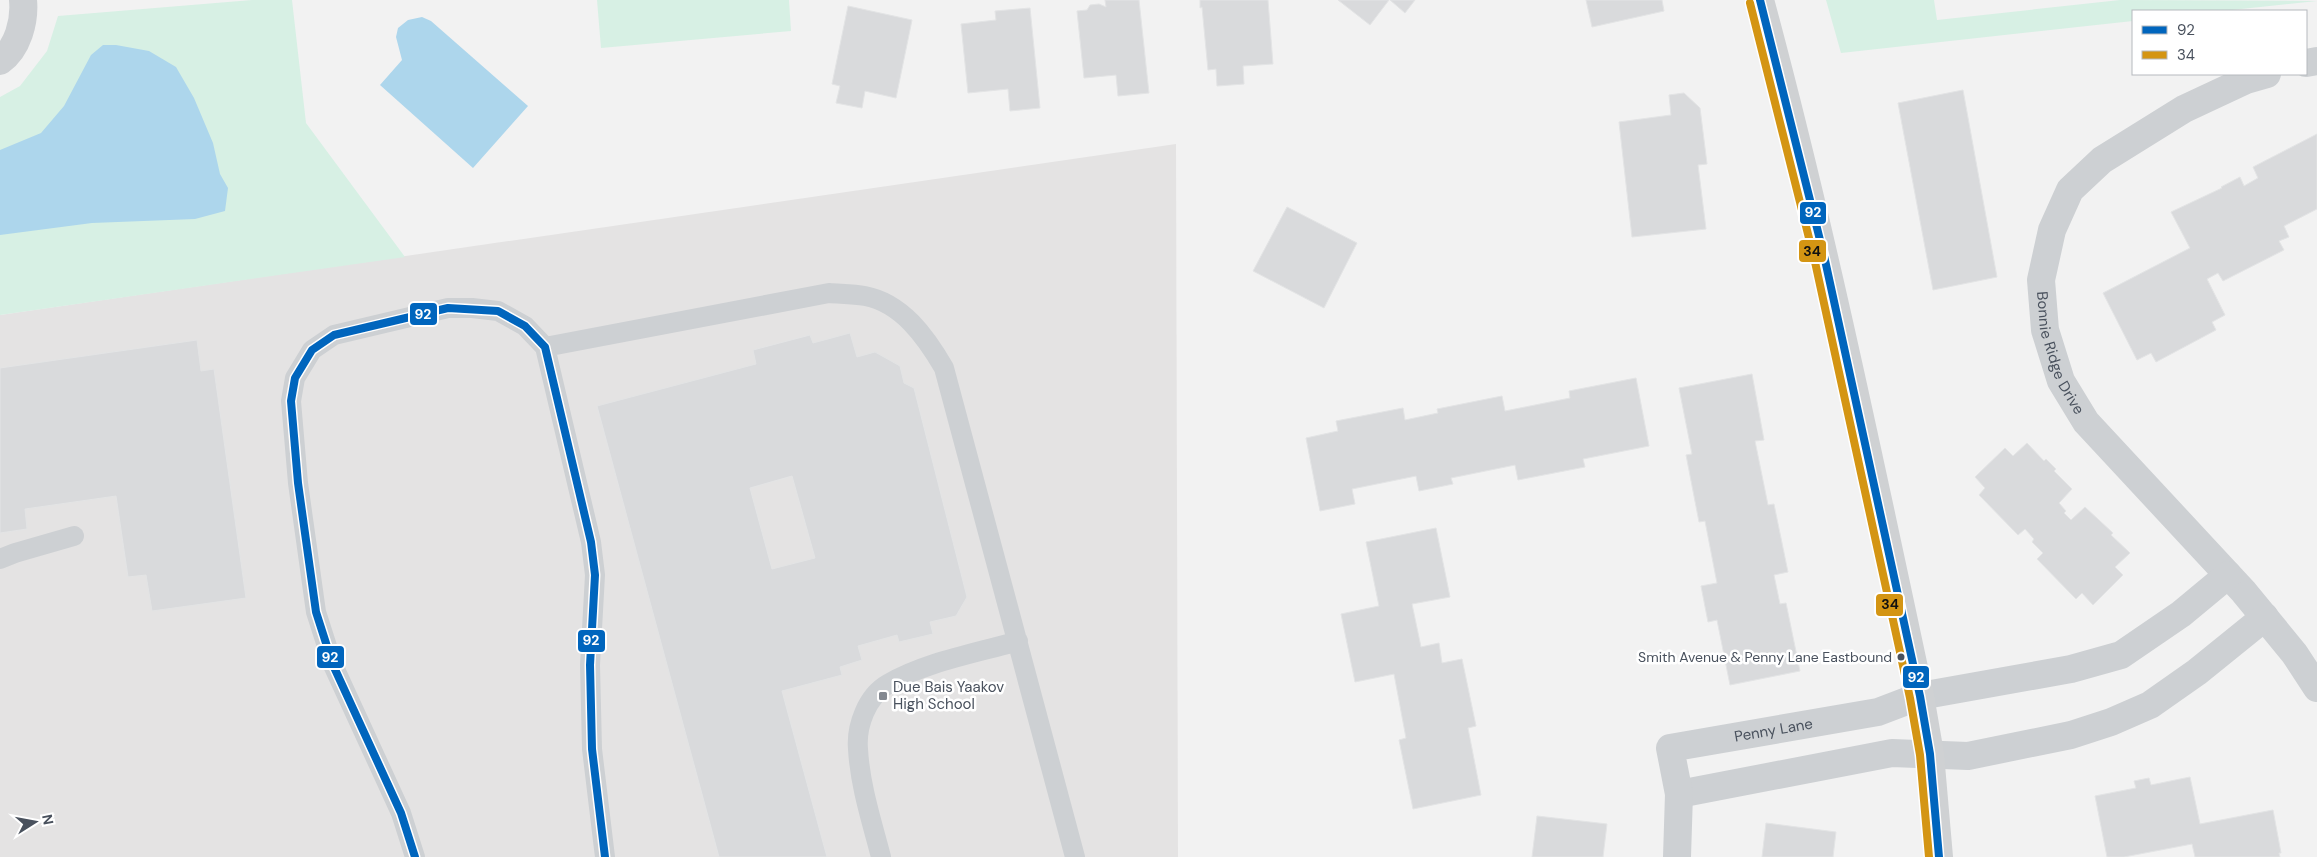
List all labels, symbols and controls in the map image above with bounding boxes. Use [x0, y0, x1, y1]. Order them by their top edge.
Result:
legend [2132, 10, 2307, 75]
text: 92 [2177, 20, 2195, 40]
text: 34 [2177, 45, 2195, 65]
line badge: 92 [1799, 201, 1827, 225]
text: 92 [1805, 203, 1821, 221]
line badge: 34 [1798, 239, 1827, 263]
text: 34 [1803, 242, 1821, 260]
street label: Bonnie Ridge Drive [2032, 291, 2089, 418]
line badge: 92 [409, 302, 438, 326]
text: 92 [415, 305, 431, 323]
line badge: 34 [1875, 593, 1904, 617]
text: 34 [1881, 595, 1899, 613]
line badge: 92 [577, 629, 606, 653]
text: 92 [583, 631, 599, 649]
line badge: 92 [316, 645, 345, 669]
text: 92 [322, 648, 338, 666]
place label: Smith Avenue & Penny Lane Eastbound [1638, 648, 1892, 666]
marker: Smith Avenue & Penny Lane Eastbound [1896, 652, 1906, 662]
line badge: 92 [1902, 665, 1930, 689]
text: 92 [1908, 668, 1924, 686]
place label: Due Bais Yaakov High School [893, 677, 1004, 714]
marker: Due Bais Yaakov High School [877, 690, 889, 702]
street label: Penny Lane [1733, 713, 1814, 747]
north arrow [10, 797, 60, 847]
text: N [38, 813, 58, 826]

